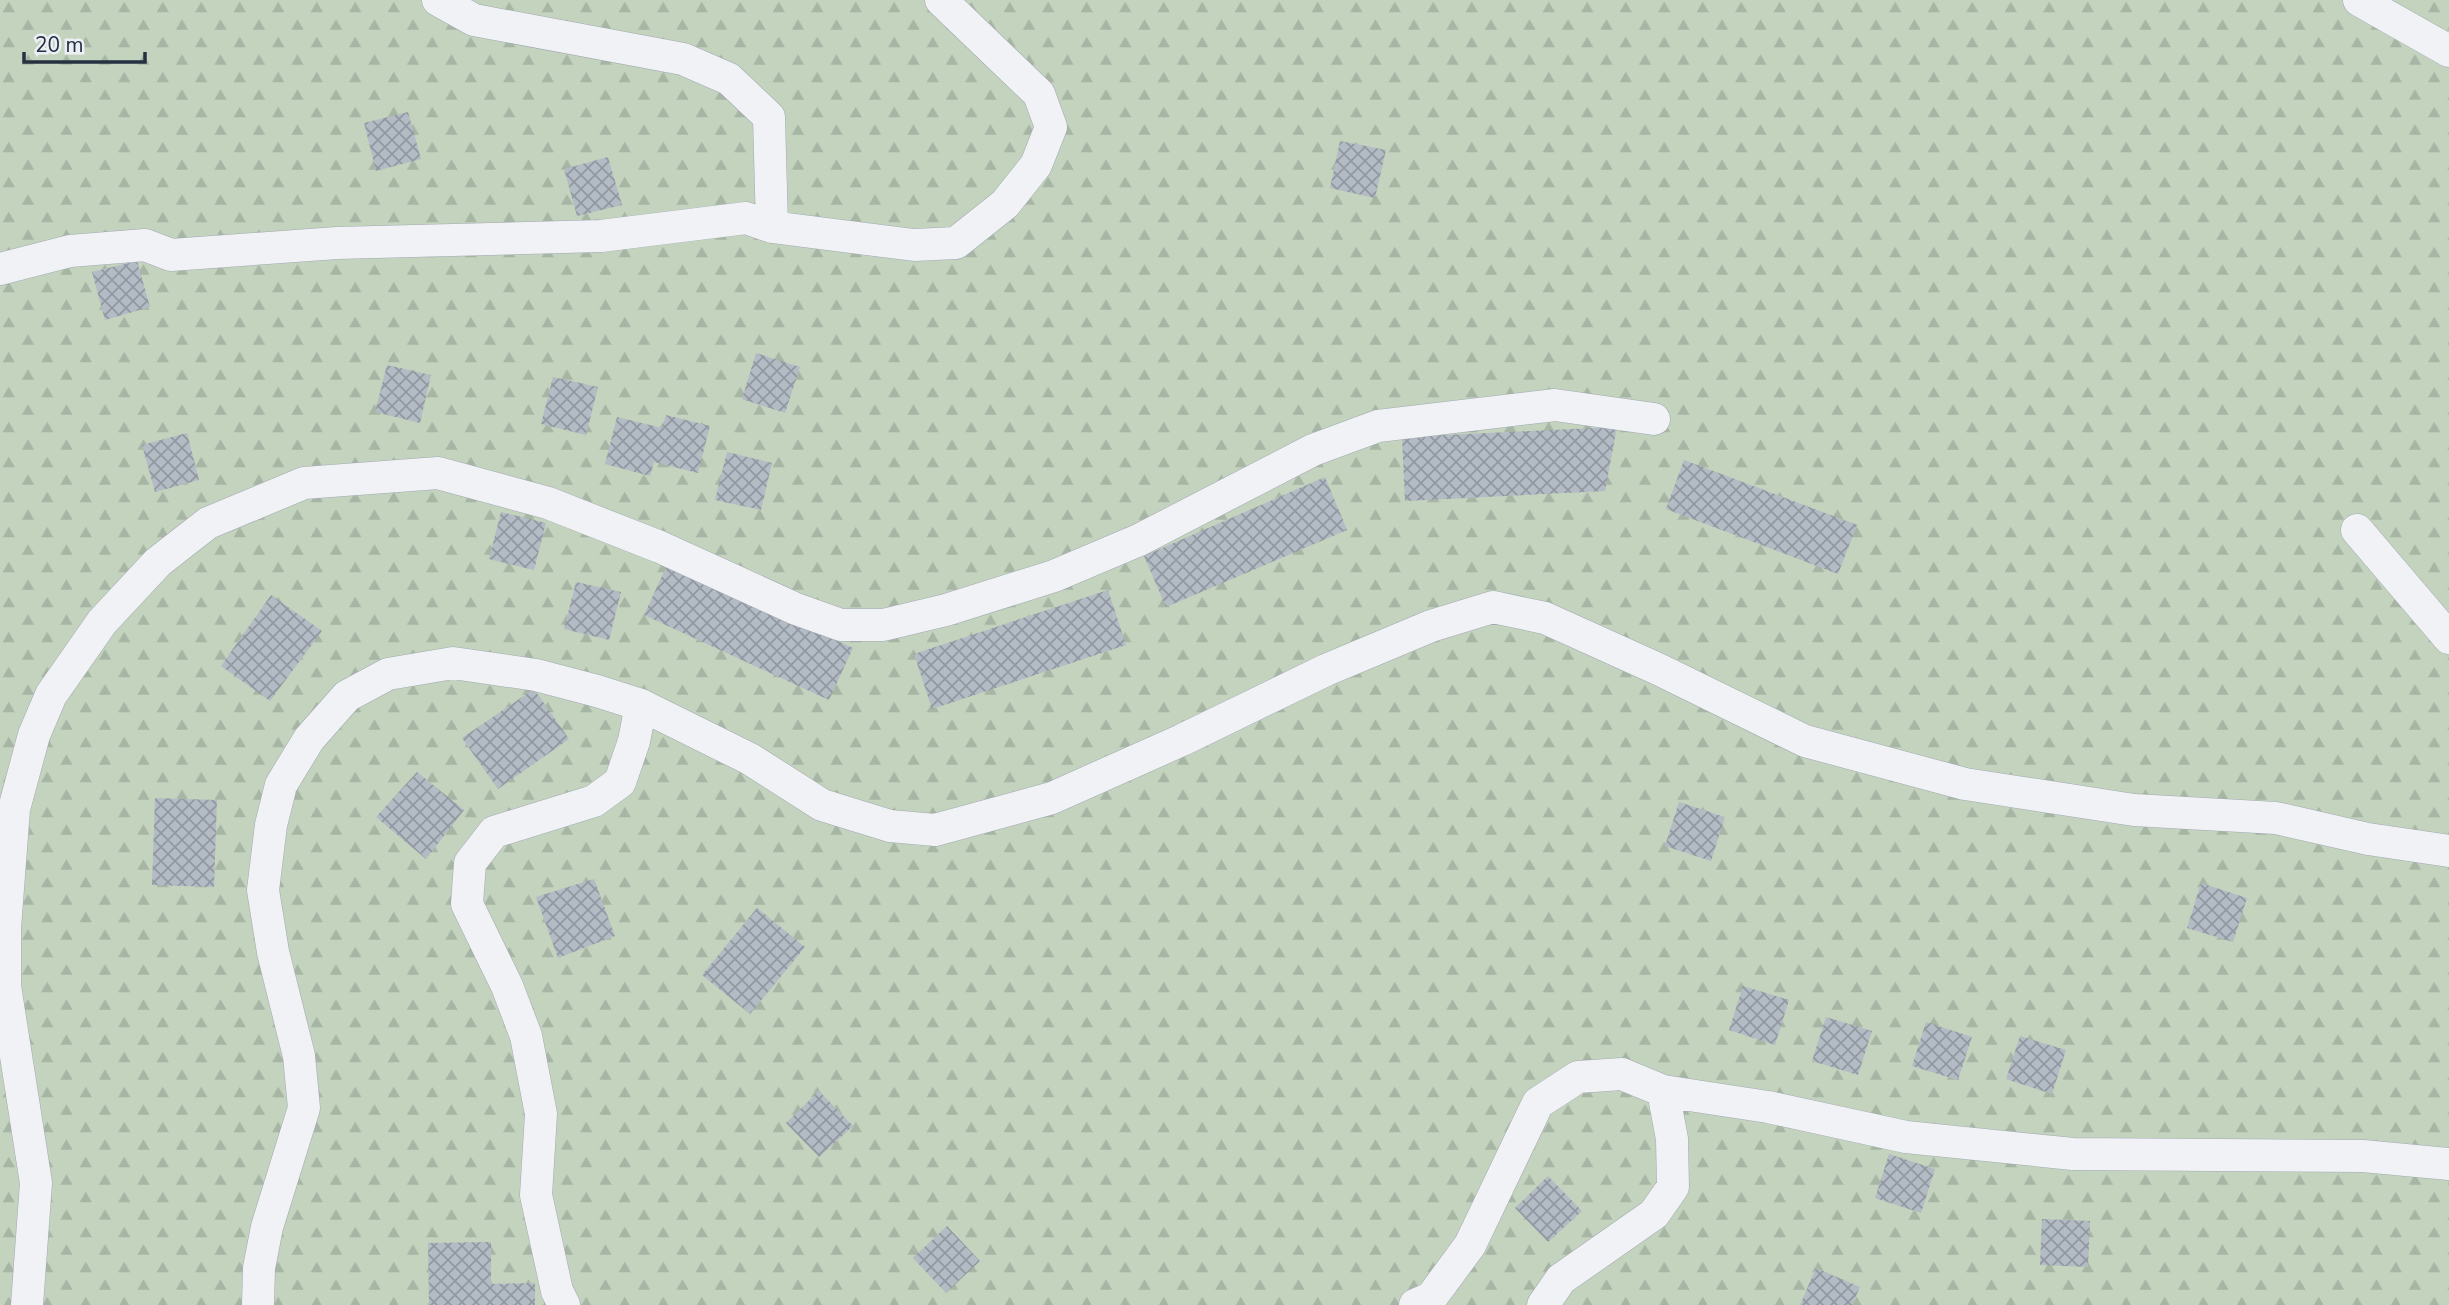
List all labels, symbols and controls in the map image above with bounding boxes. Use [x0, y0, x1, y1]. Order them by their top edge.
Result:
scale bar [24, 21, 145, 65]
text: 20 m [35, 31, 84, 59]

